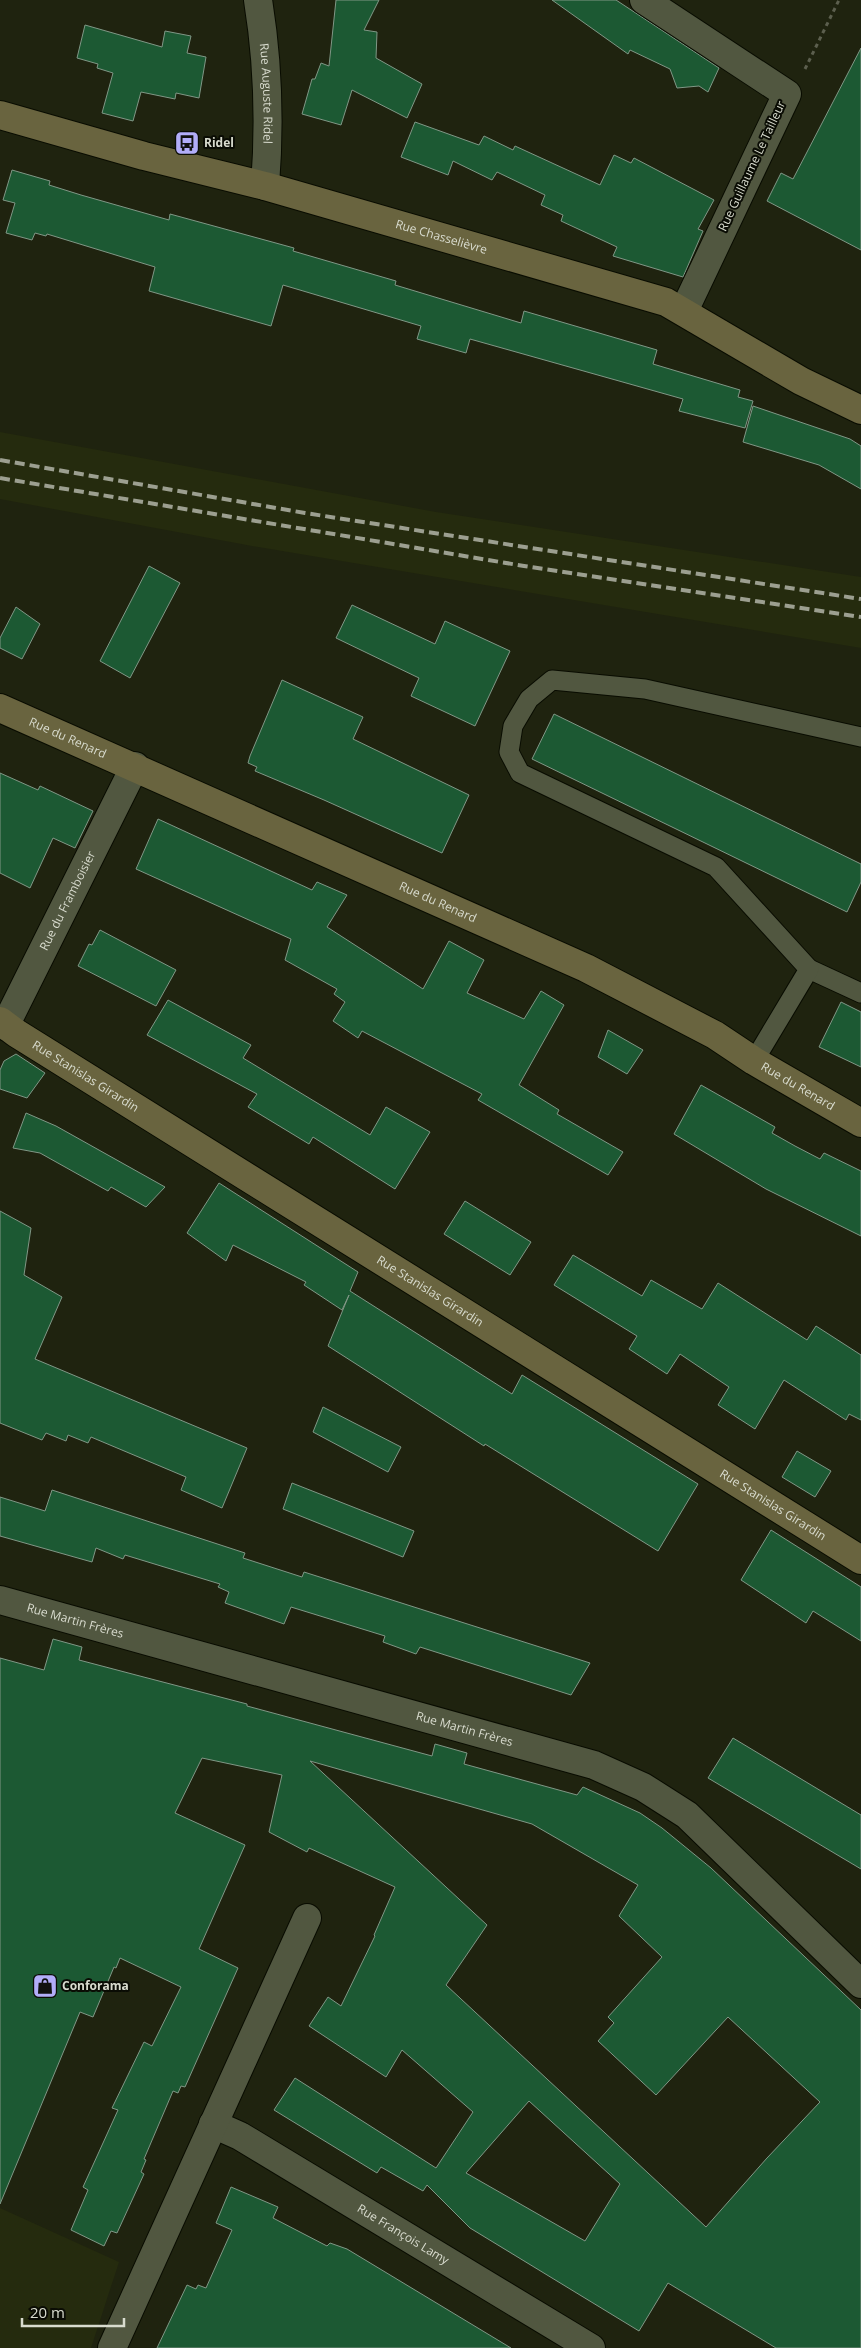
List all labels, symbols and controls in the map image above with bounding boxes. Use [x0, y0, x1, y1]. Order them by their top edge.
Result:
street label: Rue Auguste Ridel [256, 42, 277, 144]
street label: Rue Guillaume Le Tailleur [714, 98, 789, 234]
bus stop icon: Ridel [174, 130, 200, 156]
place label: Ridel [204, 134, 234, 151]
street label: Rue Chasselièvre [394, 215, 490, 258]
street label: Rue du Renard [27, 713, 109, 762]
street label: Rue du Framboisier [35, 848, 99, 953]
street label: Rue du Renard [397, 877, 479, 926]
street label: Rue Stanislas Girardin [29, 1036, 142, 1116]
street label: Rue du Renard [758, 1058, 838, 1114]
street label: Rue Stanislas Girardin [374, 1251, 487, 1331]
street label: Rue Stanislas Girardin [717, 1465, 830, 1544]
street label: Rue Martin Frères [25, 1599, 126, 1642]
street label: Rue Martin Frères [414, 1707, 515, 1750]
shop icon: Conforama [32, 1973, 58, 1999]
place label: Conforama [62, 1977, 129, 1994]
street label: Rue François Lamy [354, 2200, 453, 2269]
scale bar [22, 2296, 125, 2328]
text: 20 m [30, 2302, 65, 2322]

